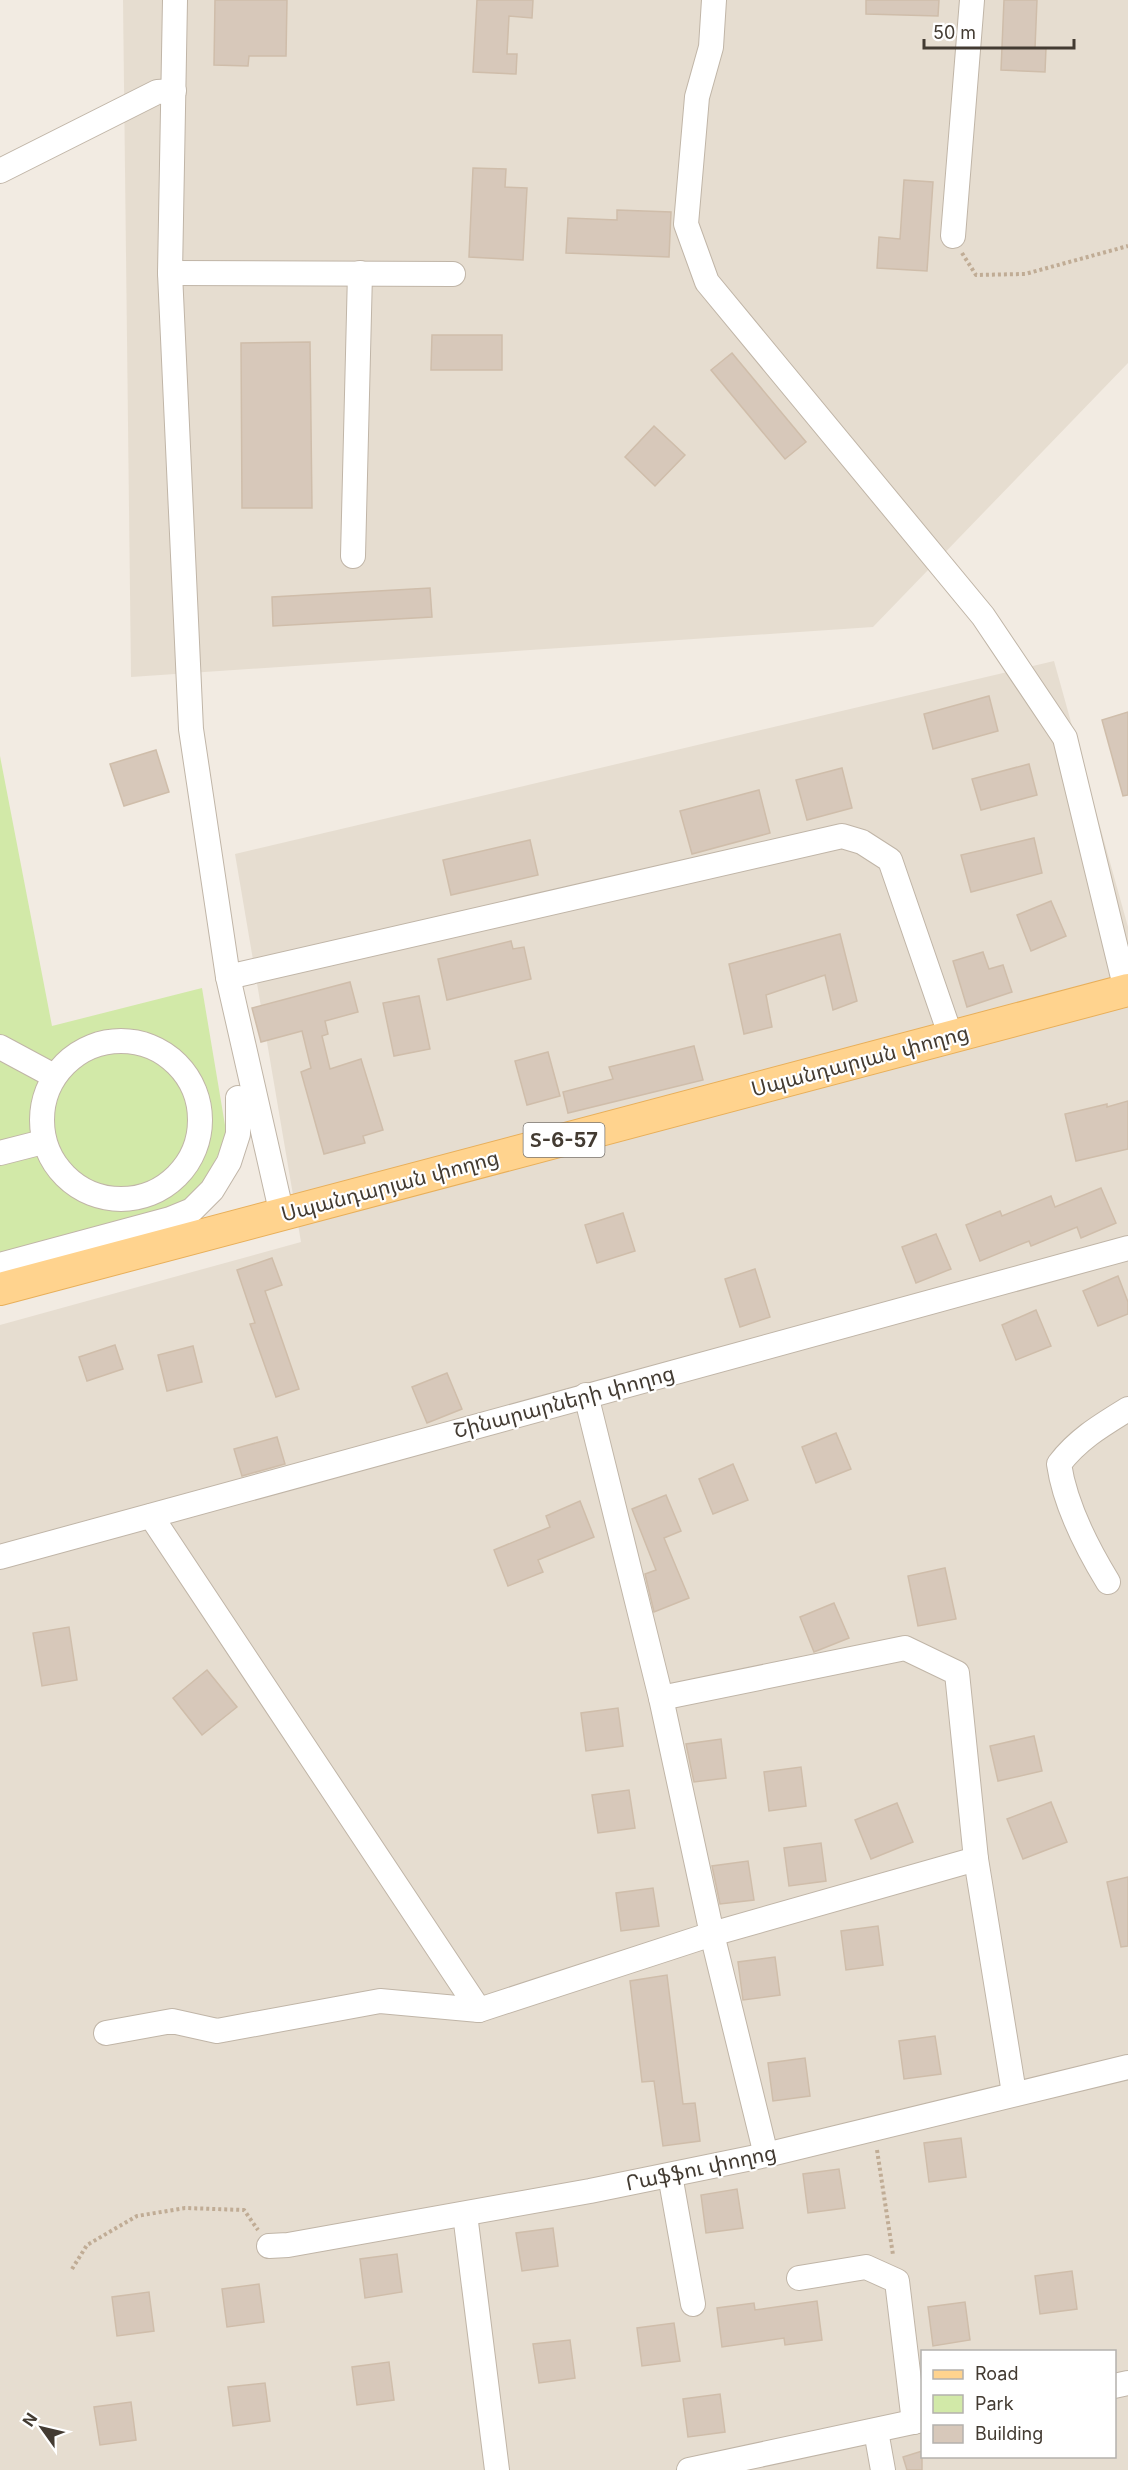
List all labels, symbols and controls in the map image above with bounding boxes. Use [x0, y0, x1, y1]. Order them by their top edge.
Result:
scale bar [924, 12, 1074, 50]
text: 50 m [933, 22, 976, 43]
street label: Սպանդարյան փողոց [748, 1019, 971, 1102]
road number: Տ-6-57 [524, 1123, 604, 1157]
street label: Սպանդարյան փողոց [278, 1144, 501, 1227]
street label: Շինարարների փողոց [451, 1360, 677, 1443]
street label: Րաֆֆու փողոց [623, 2139, 779, 2196]
legend [921, 2350, 1116, 2458]
text: Road [975, 2363, 1018, 2384]
text: Park [975, 2393, 1014, 2414]
north arrow [12, 2398, 72, 2458]
text: N [18, 2409, 41, 2430]
text: Building [975, 2423, 1043, 2444]

